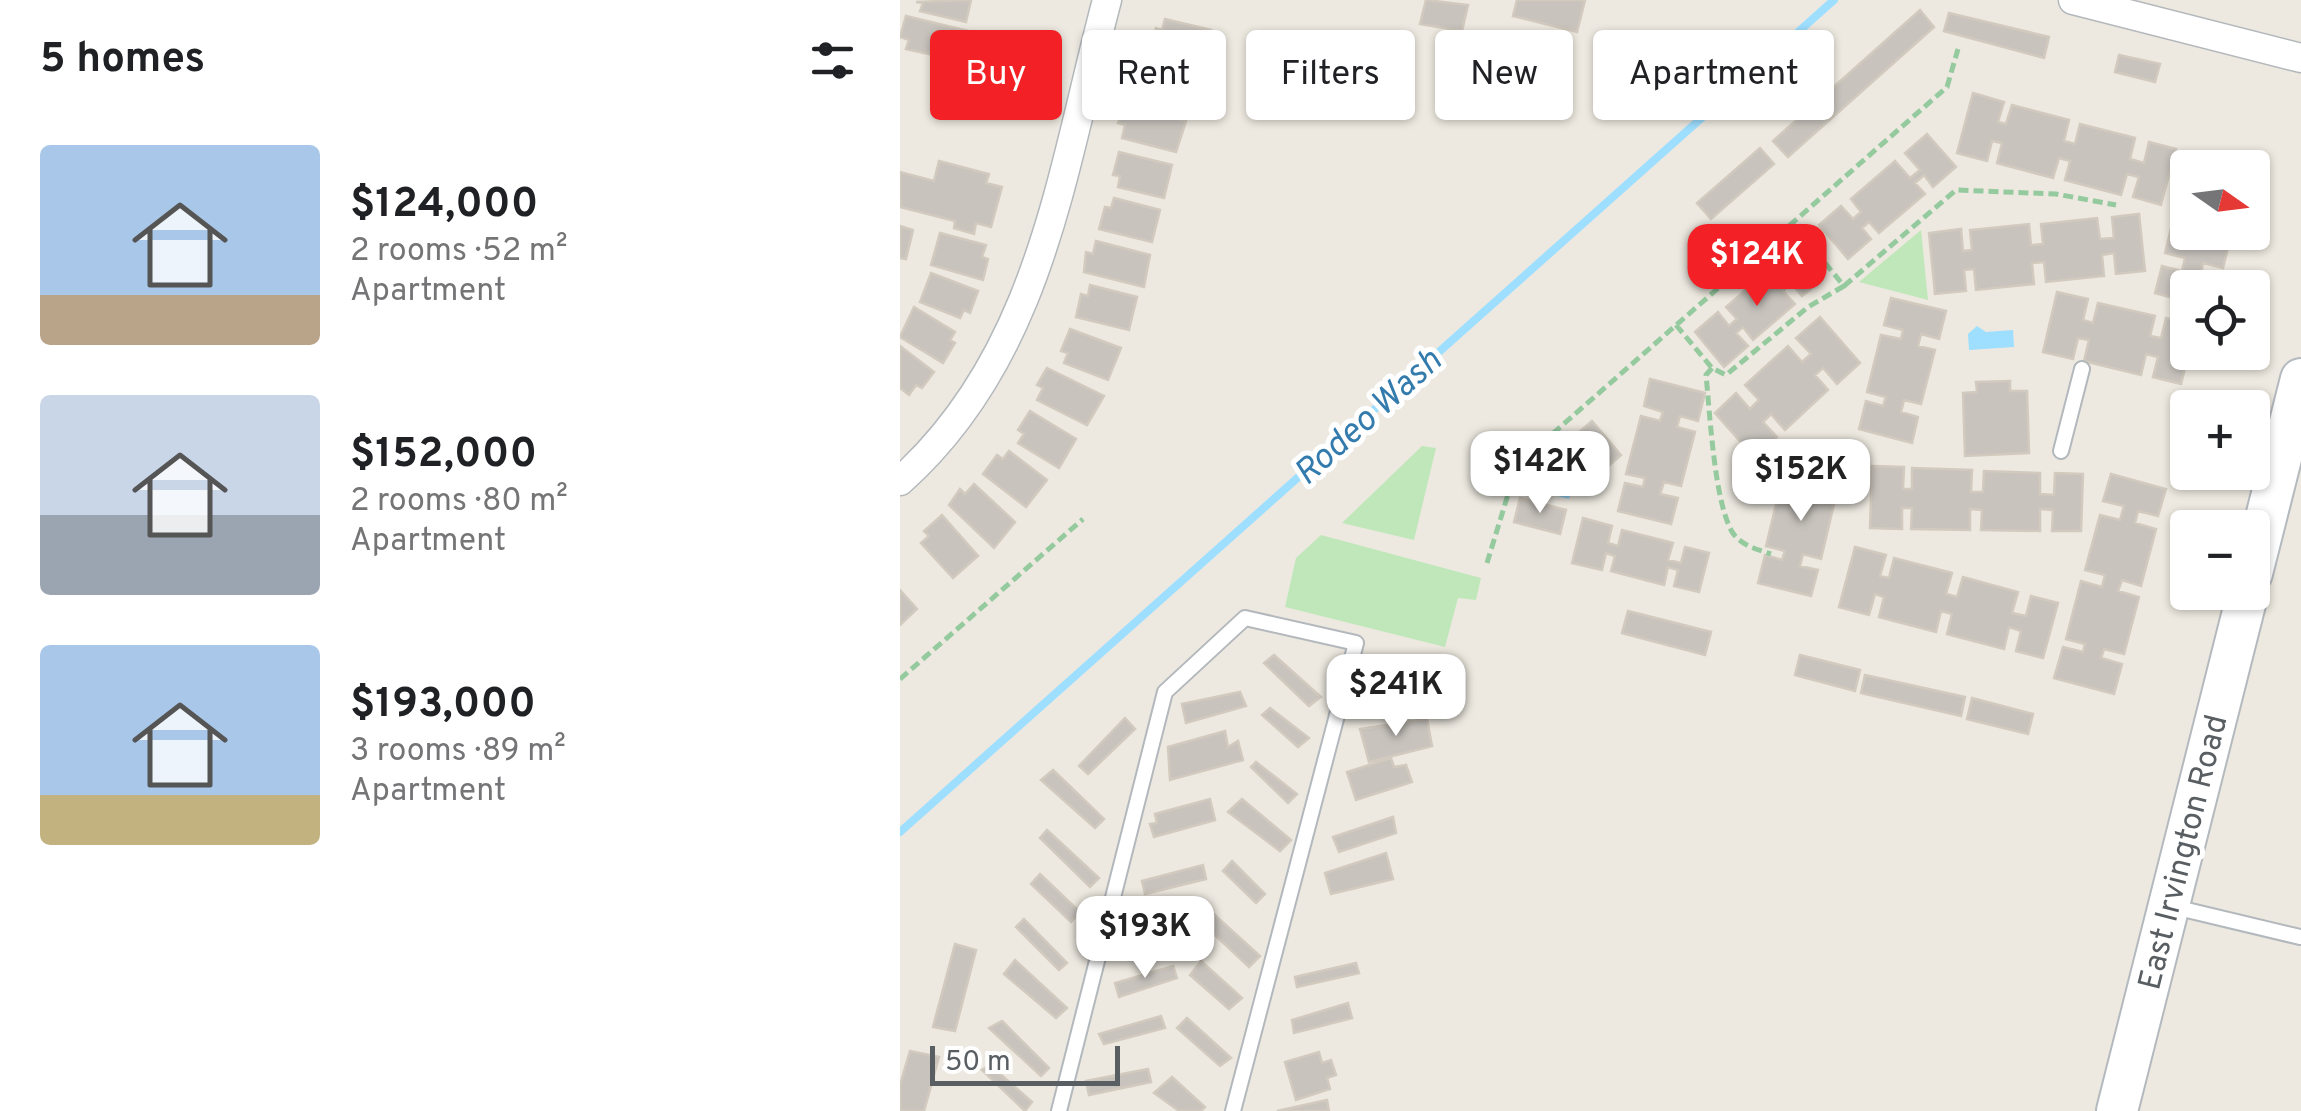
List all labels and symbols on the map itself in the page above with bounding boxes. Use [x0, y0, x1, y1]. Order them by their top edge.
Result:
north arrow [2170, 150, 2270, 250]
pin: $124K [1687, 224, 1827, 309]
water label: Rodeo Wash [1286, 340, 1452, 496]
pin: $142K [1470, 431, 1610, 516]
pin: $152K [1731, 439, 1871, 524]
pin: $241K [1326, 654, 1466, 739]
street label: East Irvington Road [2131, 711, 2238, 994]
pin: $193K [1075, 896, 1215, 981]
scale bar [930, 1041, 1120, 1086]

